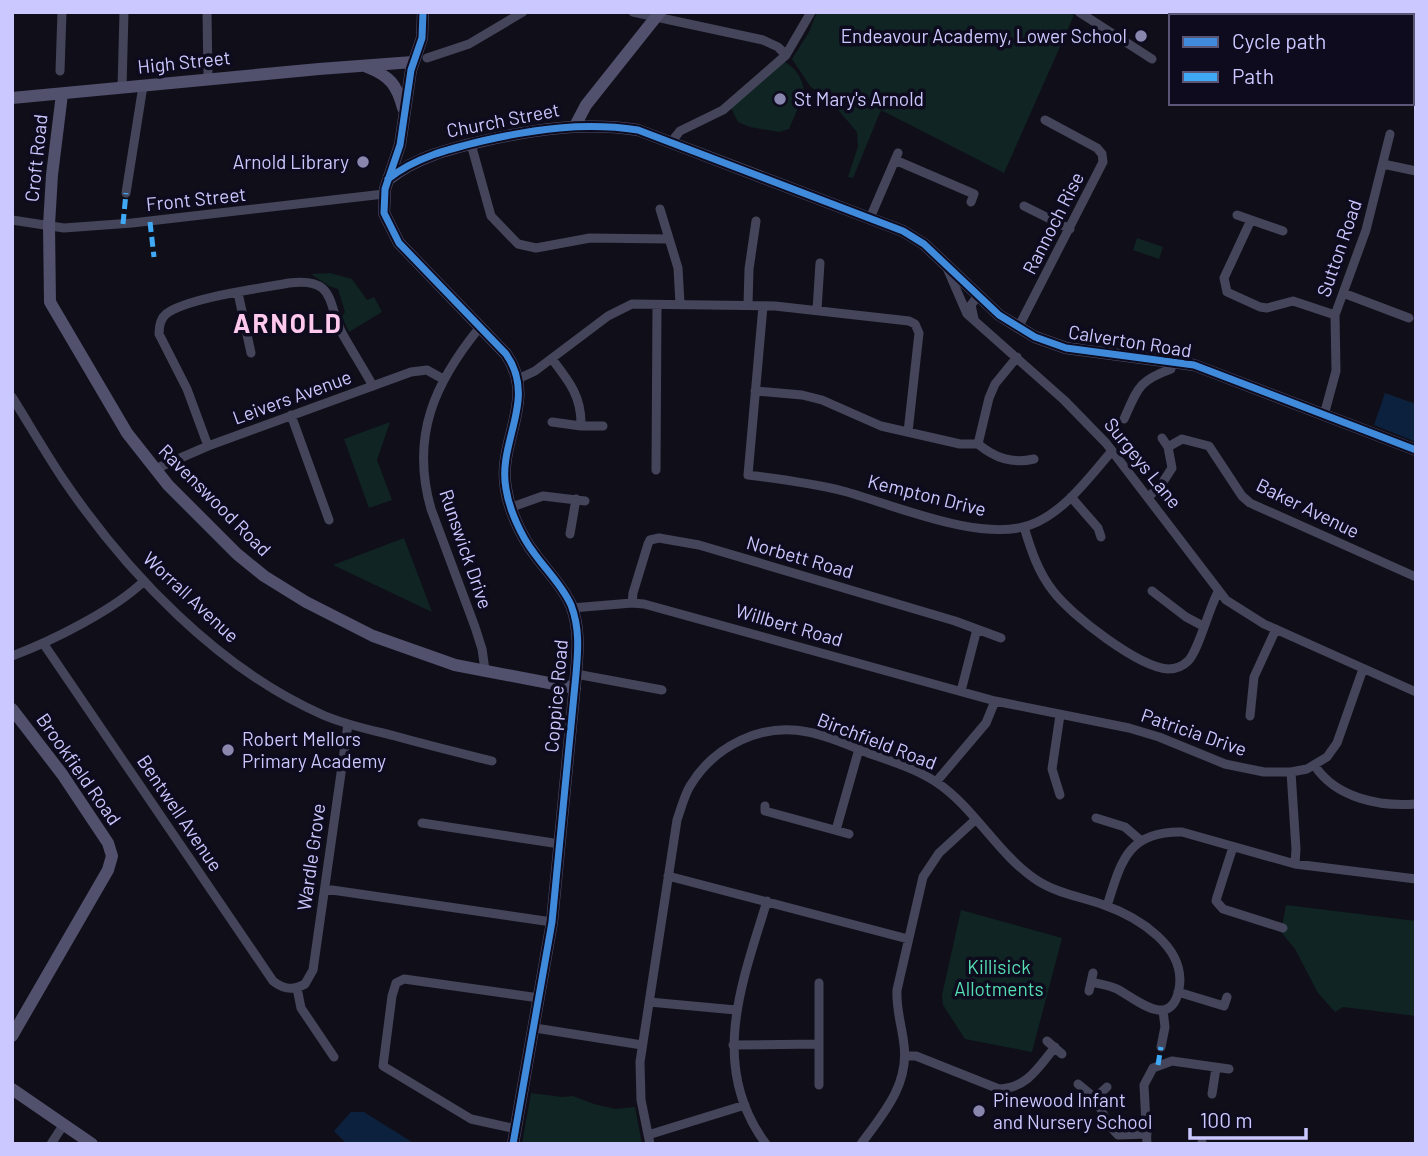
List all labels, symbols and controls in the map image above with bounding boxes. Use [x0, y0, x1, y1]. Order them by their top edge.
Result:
legend [1169, 14, 1414, 105]
place label: Endeavour Academy, Lower School [841, 24, 1127, 47]
marker: Endeavour Academy, Lower School [1133, 28, 1149, 44]
text: Cycle path [1232, 28, 1326, 53]
street label: High Street [136, 45, 232, 78]
text: Path [1232, 63, 1274, 88]
place label: St Mary's Arnold [794, 87, 924, 110]
marker: St Mary's Arnold [772, 91, 788, 107]
street label: Church Street [444, 97, 561, 142]
street label: Croft Road [19, 113, 52, 203]
place label: Arnold Library [233, 150, 349, 173]
marker: Arnold Library [355, 154, 371, 170]
street label: Rannoch Rise [1017, 168, 1088, 278]
street label: Front Street [145, 182, 247, 215]
street label: Sutton Road [1311, 196, 1366, 299]
district label: ARNOLD [233, 307, 343, 338]
street label: Calverton Road [1067, 319, 1193, 362]
street label: Leivers Avenue [229, 364, 354, 429]
street label: Surgeys Lane [1100, 413, 1187, 513]
street label: Ravenswood Road [154, 439, 276, 561]
street label: Kempton Drive [866, 469, 989, 520]
street label: Baker Avenue [1253, 473, 1364, 542]
street label: Runswick Drive [435, 486, 498, 612]
street label: Norbett Road [744, 530, 856, 583]
street label: Worrall Avenue [139, 546, 244, 647]
street label: Willbert Road [733, 598, 845, 651]
street label: Coppice Road [539, 638, 572, 753]
street label: Patricia Drive [1138, 703, 1250, 760]
street label: Birchfield Road [814, 707, 940, 774]
street label: Brookfield Road [32, 708, 126, 829]
place label: Robert Mellors Primary Academy [242, 727, 386, 772]
marker: Robert Mellors Primary Academy [220, 742, 236, 758]
street label: Bentwell Avenue [133, 750, 228, 875]
street label: Wardle Grove [292, 802, 329, 912]
park label: Killisick Allotments [954, 955, 1044, 1000]
place label: Pinewood Infant and Nursery School [993, 1088, 1152, 1133]
scale bar [1190, 1096, 1306, 1140]
marker: Pinewood Infant and Nursery School [971, 1103, 987, 1119]
text: 100 m [1200, 1107, 1253, 1132]

